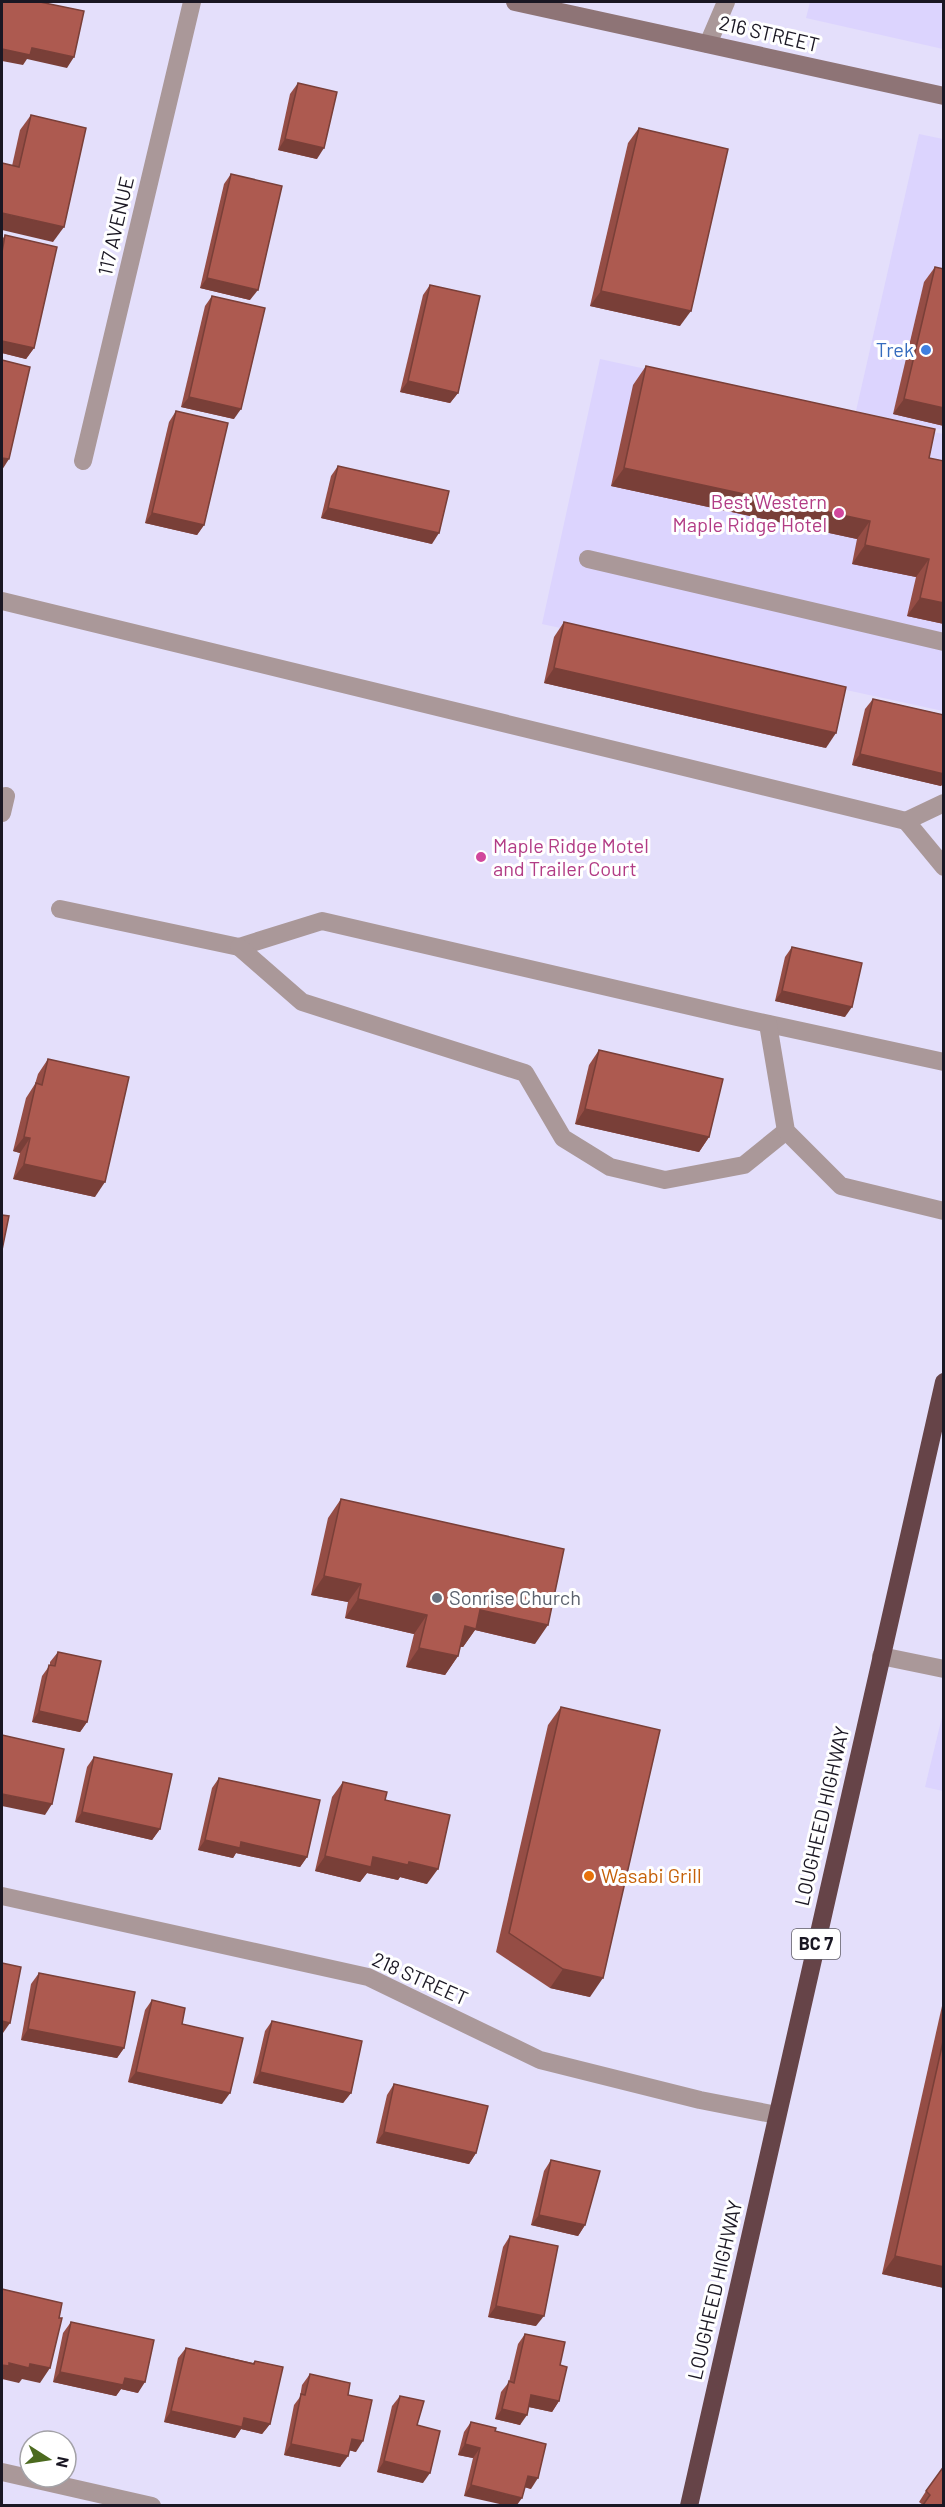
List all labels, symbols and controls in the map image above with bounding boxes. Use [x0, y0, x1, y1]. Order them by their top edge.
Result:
street label: 216 STREET [717, 10, 822, 56]
street label: 117 AVENUE [92, 174, 138, 278]
place label: Trek [876, 337, 914, 361]
marker: Trek [919, 343, 933, 357]
place label: Best Western Maple Ridge Hotel [672, 489, 827, 536]
marker: Best Western Maple Ridge Hotel [832, 506, 846, 520]
place label: Maple Ridge Motel and Trailer Court [493, 833, 649, 880]
marker: Maple Ridge Motel and Trailer Court [474, 850, 488, 864]
place label: Sonrise Church [449, 1585, 581, 1609]
marker: Sonrise Church [430, 1591, 444, 1605]
street label: LOUGHEED HIGHWAY [789, 1724, 853, 1908]
place label: Wasabi Grill [601, 1863, 702, 1887]
marker: Wasabi Grill [582, 1869, 596, 1883]
road number: BC 7 [792, 1929, 840, 1959]
street label: 218 STREET [369, 1946, 472, 2010]
street label: LOUGHEED HIGHWAY [682, 2198, 746, 2382]
north arrow [18, 2429, 78, 2489]
text: N [53, 2455, 74, 2469]

